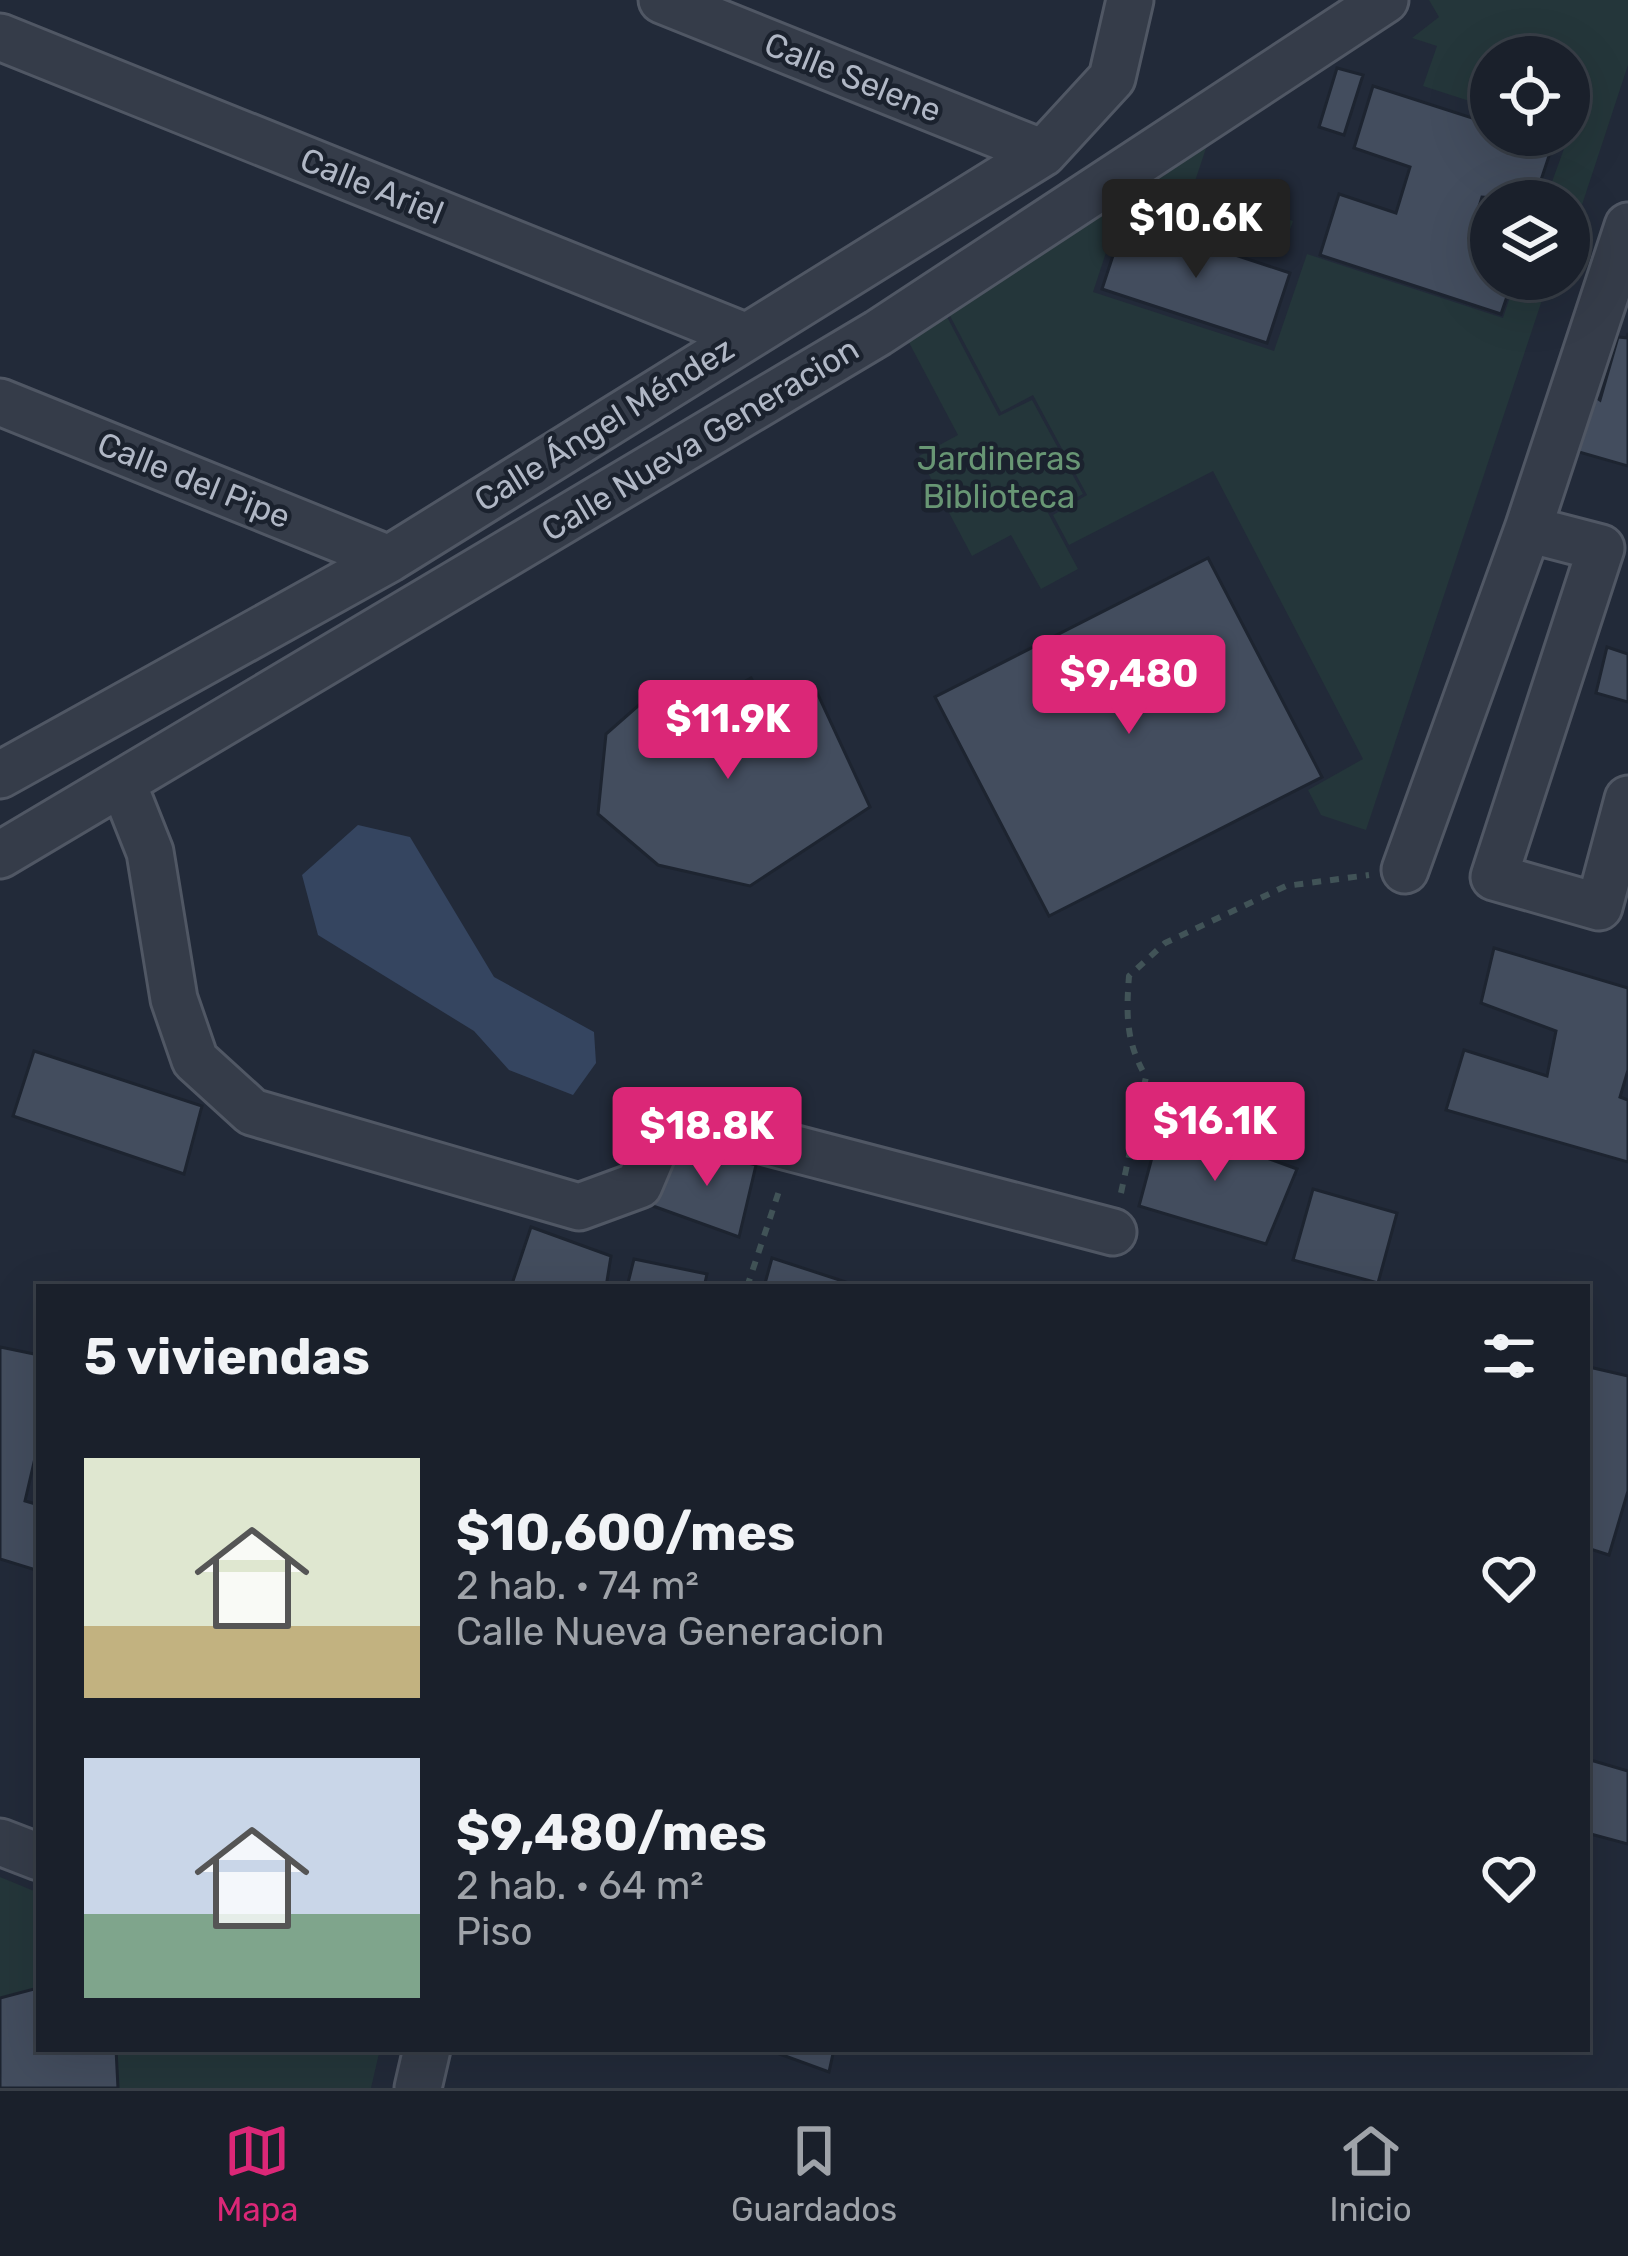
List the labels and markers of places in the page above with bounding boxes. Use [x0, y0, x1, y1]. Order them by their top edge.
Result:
pin: $10.6K [1098, 179, 1294, 281]
pin: $9,480 [1031, 635, 1227, 737]
pin: $11.9K [630, 680, 826, 782]
pin: $16.1K [1117, 1082, 1313, 1184]
pin: $18.8K [609, 1087, 805, 1189]

